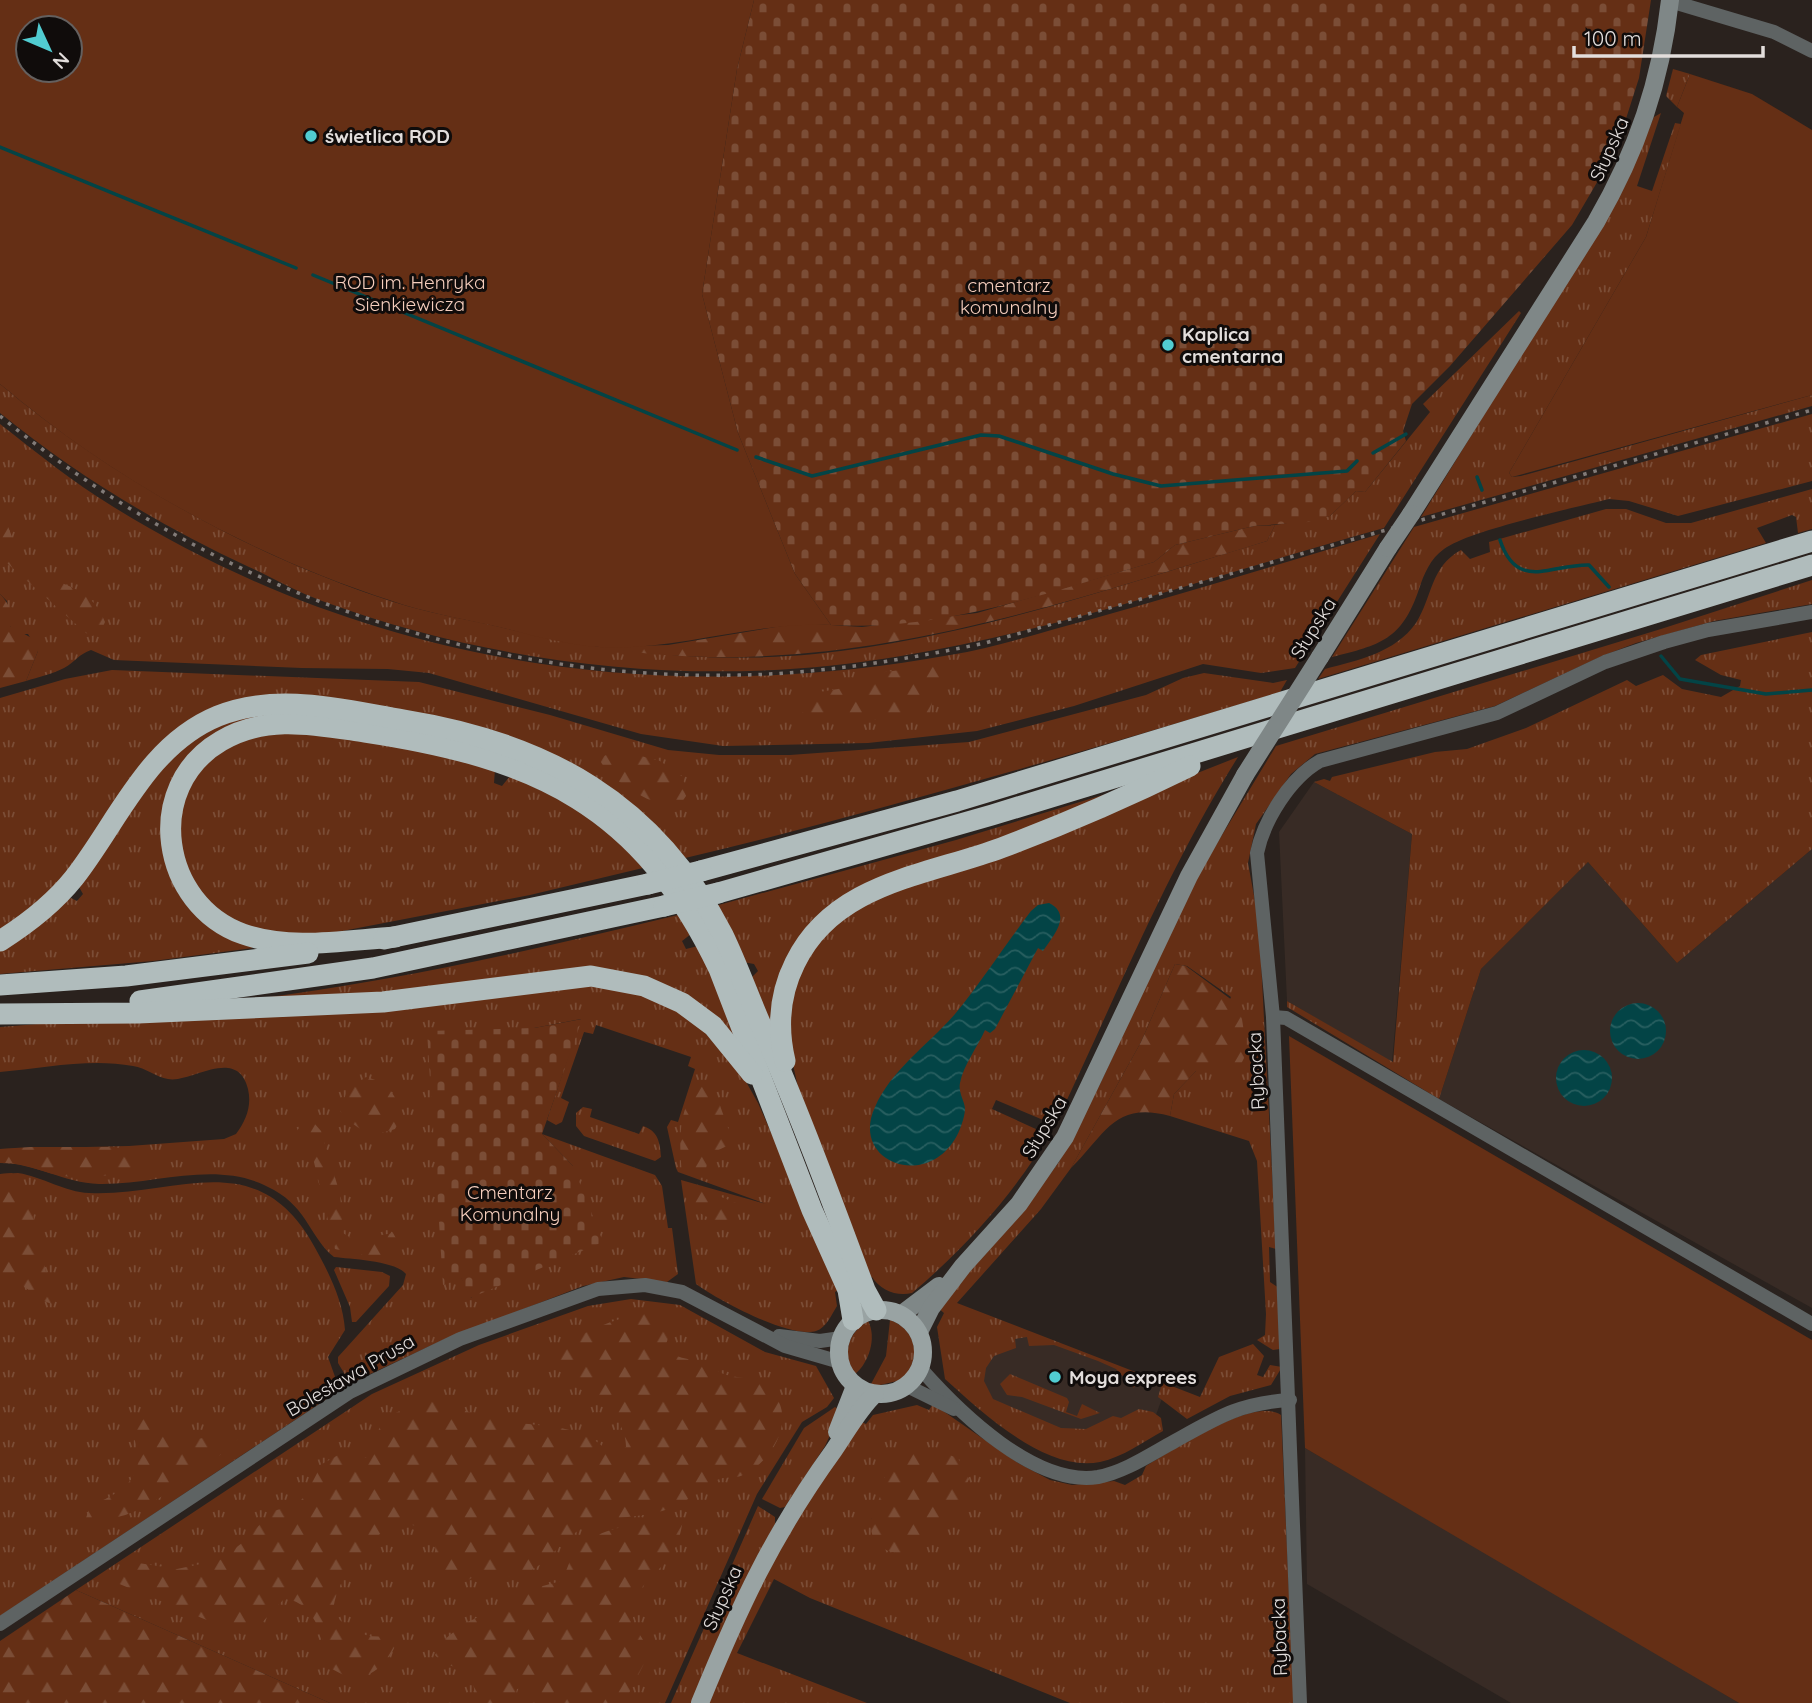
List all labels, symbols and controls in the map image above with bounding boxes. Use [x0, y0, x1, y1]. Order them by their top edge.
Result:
north arrow [14, 14, 84, 84]
scale bar [1574, 14, 1763, 58]
text: 100 m [1584, 25, 1642, 51]
text: N [48, 47, 75, 74]
street label: Słupska [1584, 113, 1634, 185]
place label: świetlica ROD [325, 124, 450, 148]
marker: świetlica ROD [303, 128, 319, 144]
park label: ROD im. Henryka Sienkiewicza [334, 270, 486, 316]
park label: cmentarz komunalny [960, 273, 1058, 319]
place label: Kaplica cmentarna [1182, 322, 1283, 368]
marker: Kaplica cmentarna [1160, 337, 1176, 353]
street label: Słupska [1285, 593, 1341, 663]
street label: Rybacka [1242, 1031, 1270, 1111]
street label: Słupska [1016, 1092, 1072, 1162]
park label: Cmentarz Komunalny [460, 1180, 560, 1226]
street label: Bolesława Prusa [281, 1328, 419, 1422]
place label: Moya exprees [1069, 1365, 1197, 1389]
marker: Moya exprees [1047, 1369, 1063, 1385]
street label: Słupska [697, 1562, 747, 1634]
street label: Rybacka [1266, 1598, 1292, 1676]

